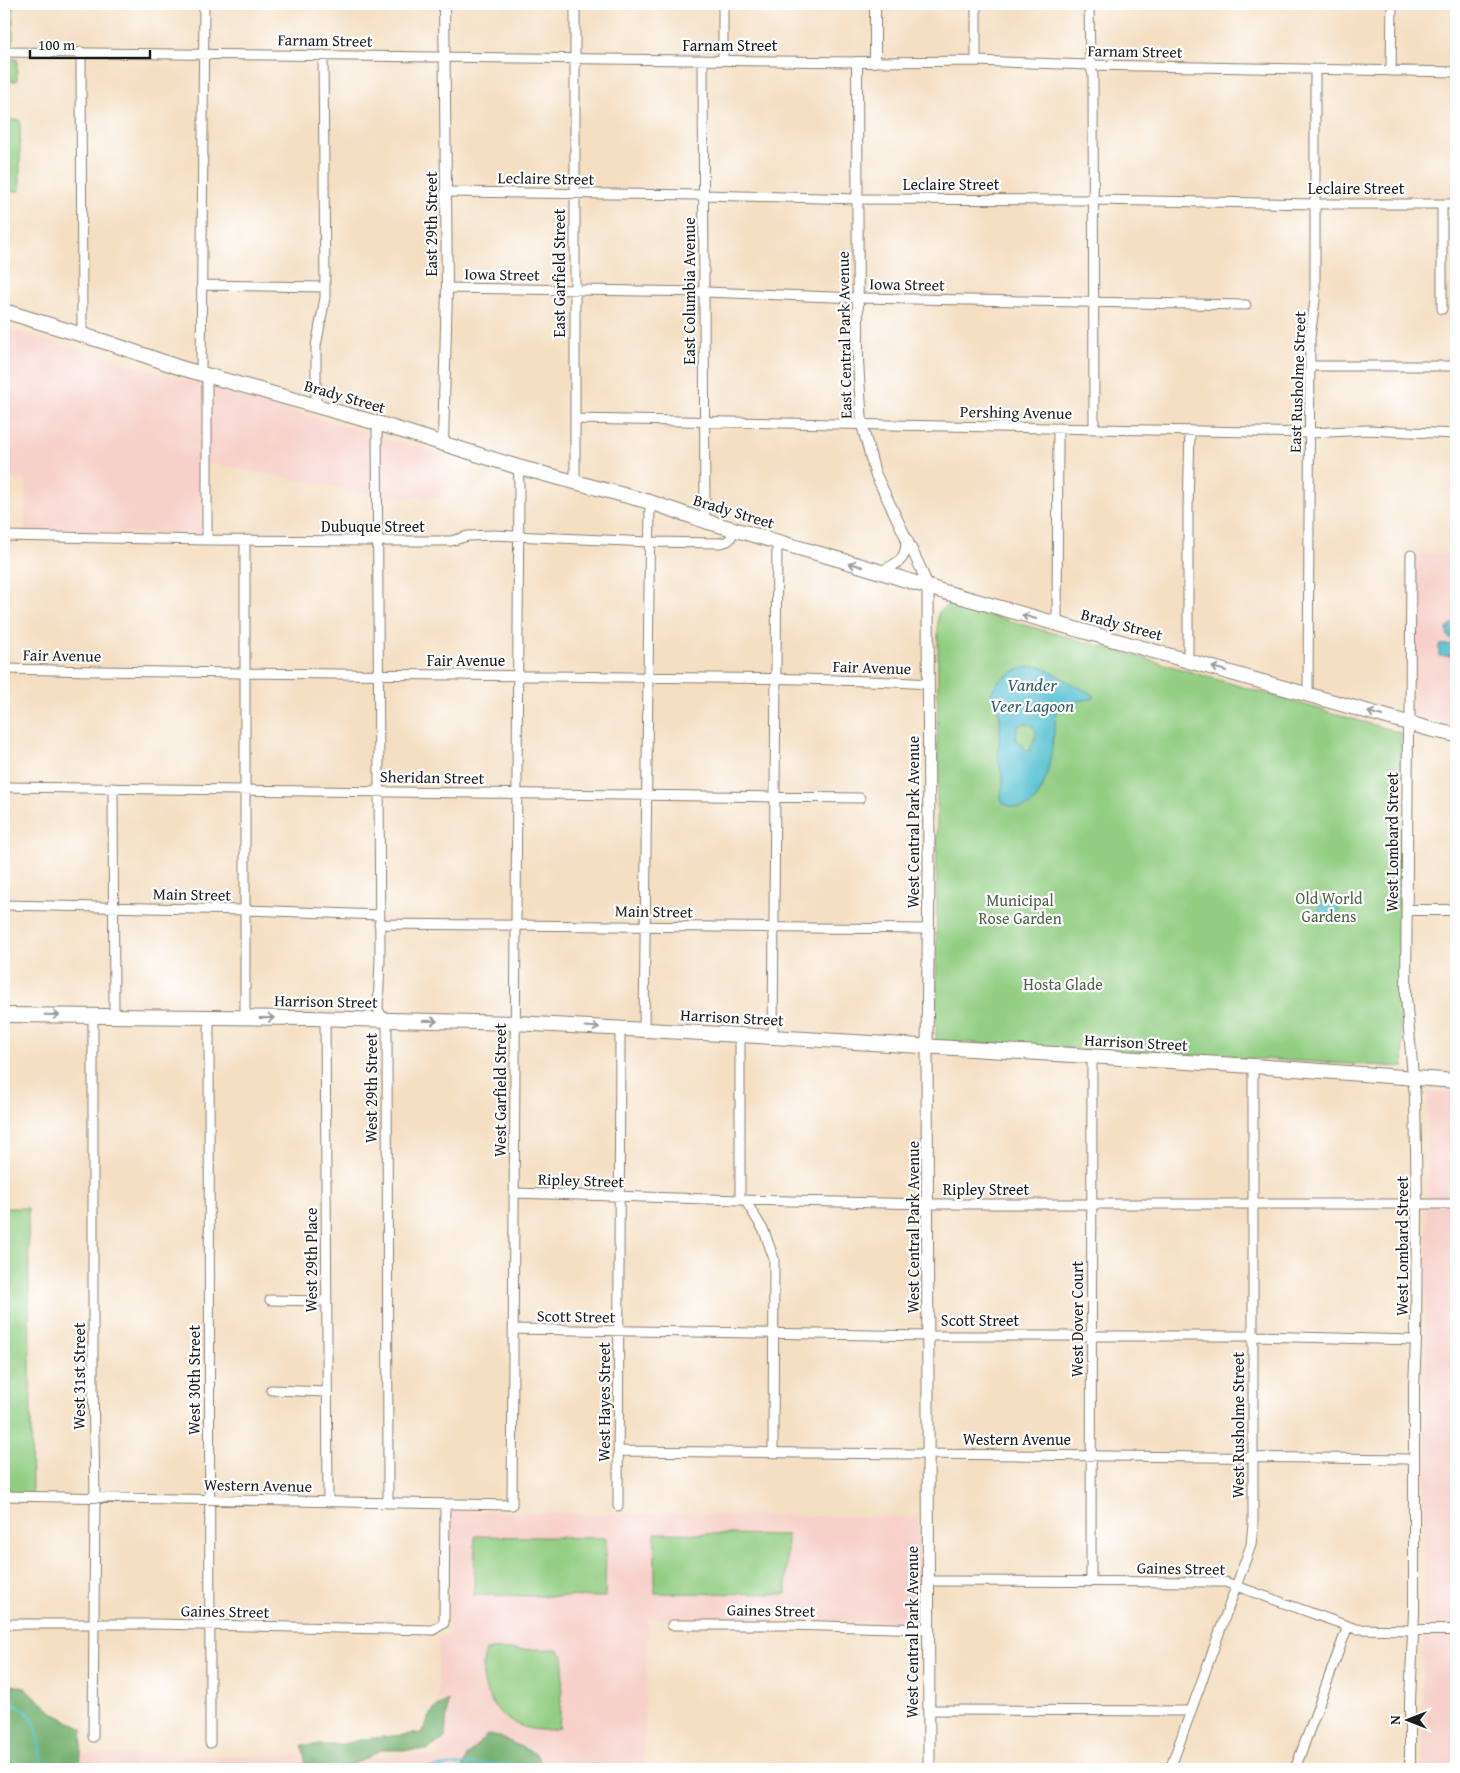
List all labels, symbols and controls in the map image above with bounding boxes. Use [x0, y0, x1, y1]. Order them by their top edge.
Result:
street label: Farnam Street [277, 27, 373, 53]
scale bar [30, 28, 150, 60]
street label: Farnam Street [683, 33, 778, 57]
text: 100 m [38, 34, 76, 55]
street label: Farnam Street [1087, 38, 1183, 64]
street label: Leclaire Street [498, 165, 595, 191]
street label: East 29th Street [419, 171, 443, 277]
street label: Leclaire Street [903, 172, 1000, 196]
street label: Leclaire Street [1308, 176, 1405, 200]
street label: East Garfield Street [547, 208, 571, 337]
street label: East Columbia Avenue [677, 217, 701, 365]
street label: East Central Park Avenue [831, 251, 857, 419]
street label: Iowa Street [464, 261, 540, 287]
street label: Iowa Street [869, 271, 945, 297]
street label: East Rusholme Street [1283, 310, 1311, 453]
street label: Brady Street [302, 373, 389, 419]
street label: Pershing Avenue [960, 399, 1072, 425]
street label: Brady Street [691, 487, 778, 535]
street label: Dubuque Street [321, 514, 425, 538]
one-way arrow [849, 559, 865, 569]
street label: Brady Street [1079, 602, 1166, 646]
one-way arrow [1021, 611, 1037, 621]
street label: Fair Avenue [23, 642, 101, 668]
street label: Fair Avenue [427, 648, 505, 672]
street label: Fair Avenue [832, 654, 912, 680]
one-way arrow [1211, 664, 1227, 674]
water label: Vander Veer Lagoon [990, 671, 1074, 719]
one-way arrow [1368, 709, 1384, 718]
street label: West Central Park Avenue [901, 736, 925, 908]
street label: Sheridan Street [380, 764, 485, 790]
street label: West Lombard Street [1380, 772, 1404, 912]
street label: Main Street [153, 881, 232, 907]
park label: Old World Gardens [1295, 886, 1363, 928]
park label: Municipal Rose Garden [978, 888, 1062, 930]
street label: Main Street [615, 898, 694, 924]
park label: Hosta Glade [1023, 972, 1103, 996]
street label: Harrison Street [274, 988, 378, 1014]
street label: Harrison Street [680, 1002, 785, 1032]
one-way arrow [44, 1010, 60, 1020]
one-way arrow [259, 1013, 275, 1023]
one-way arrow [422, 1016, 438, 1025]
one-way arrow [584, 1022, 600, 1031]
street label: West Garfield Street [488, 1023, 512, 1157]
street label: Harrison Street [1084, 1027, 1189, 1057]
street label: West 29th Street [359, 1033, 383, 1143]
street label: West Central Park Avenue [901, 1141, 925, 1313]
street label: Ripley Street [537, 1167, 625, 1194]
street label: West Lombard Street [1390, 1176, 1414, 1316]
street label: Ripley Street [943, 1177, 1030, 1201]
street label: West 29th Place [299, 1208, 323, 1312]
street label: West Dover Court [1065, 1260, 1089, 1377]
street label: Scott Street [537, 1303, 616, 1329]
street label: Scott Street [941, 1308, 1020, 1332]
street label: West 31st Street [67, 1322, 91, 1430]
street label: West 30th Street [182, 1325, 206, 1435]
street label: West Hayes Street [592, 1342, 616, 1462]
street label: West Rusholme Street [1226, 1351, 1250, 1498]
street label: Western Avenue [963, 1427, 1071, 1451]
street label: Western Avenue [204, 1472, 312, 1498]
street label: West Central Park Avenue [900, 1546, 924, 1718]
street label: Gaines Street [1137, 1555, 1226, 1581]
street label: Gaines Street [727, 1597, 816, 1623]
street label: Gaines Street [181, 1598, 270, 1624]
north arrow [1382, 1696, 1432, 1746]
text: N [1385, 1715, 1405, 1725]

